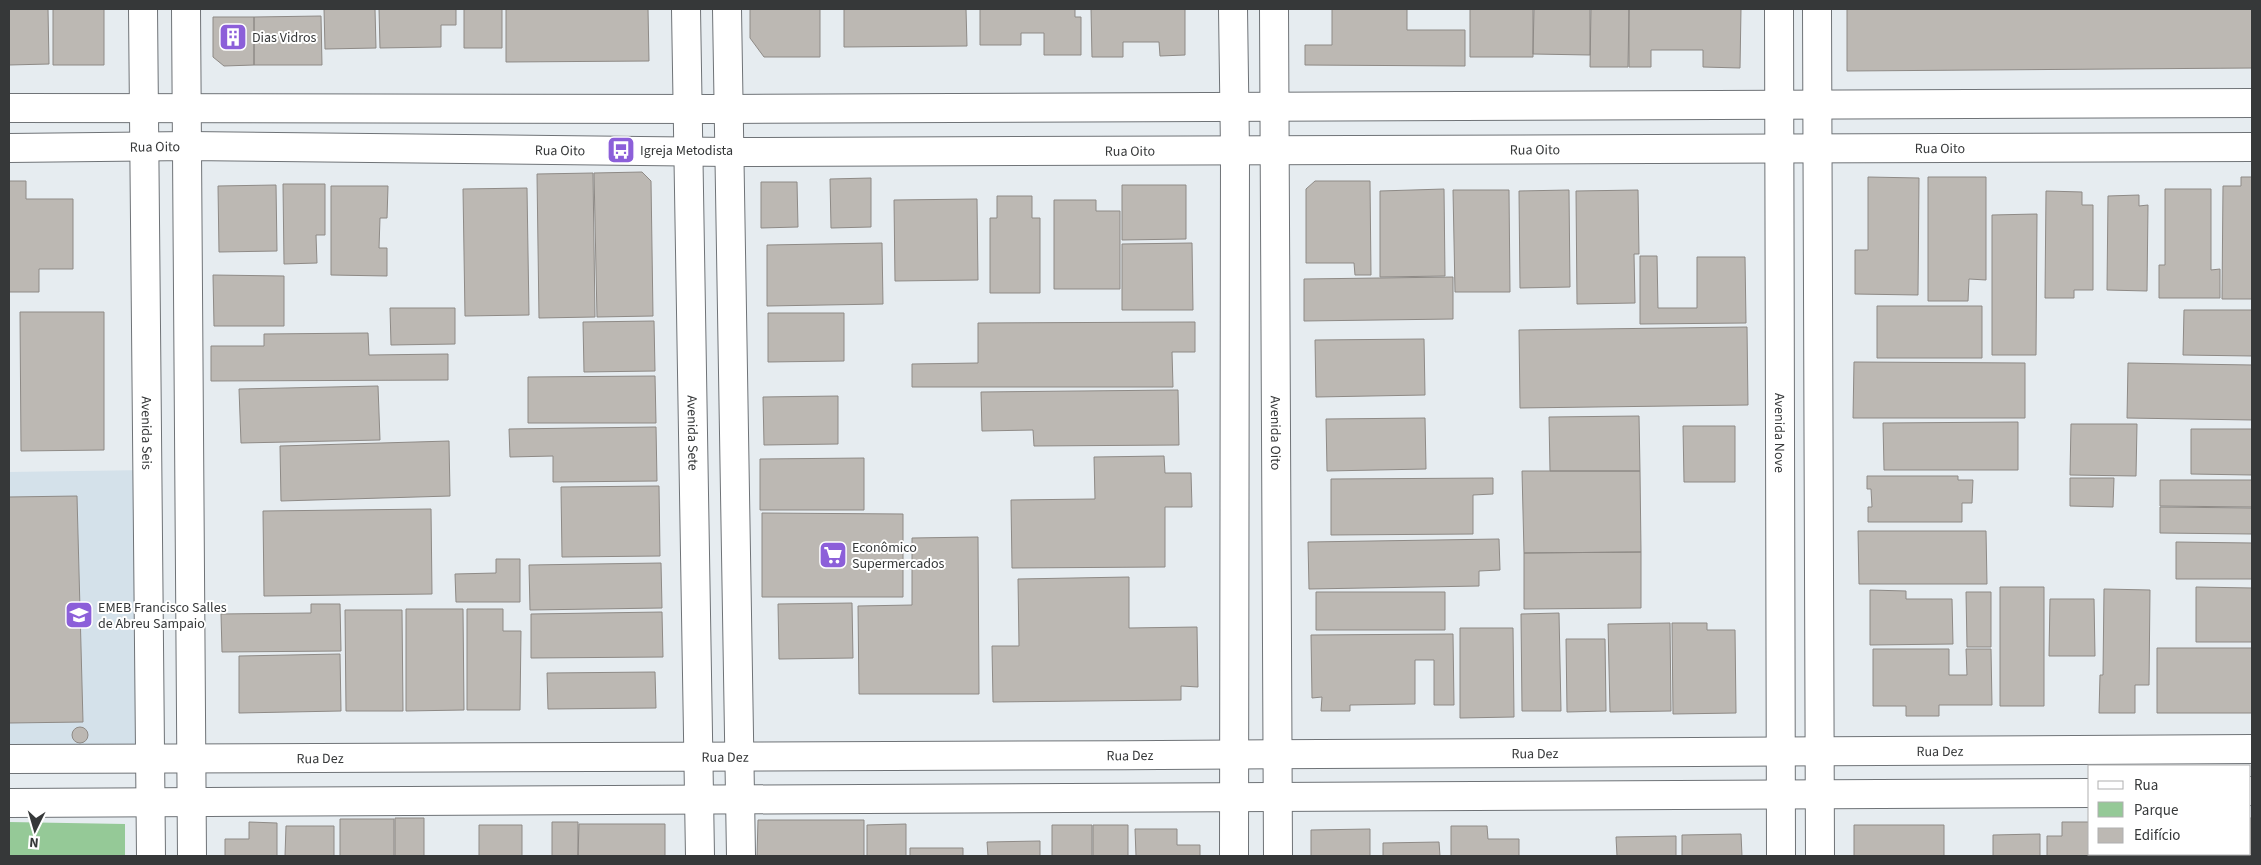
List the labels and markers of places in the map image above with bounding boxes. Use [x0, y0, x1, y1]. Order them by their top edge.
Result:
building icon: Dias Vidros [218, 22, 248, 52]
place label: Dias Vidros [252, 28, 316, 48]
bus stop icon: Igreja Metodista [606, 135, 636, 165]
place label: Igreja Metodista [640, 141, 733, 161]
place label: Econômico Supermercados [852, 538, 945, 574]
supermarket icon: Econômico Supermercados [818, 540, 848, 570]
place label: EMEB Francisco Salles de Abreu Sampaio [98, 598, 227, 634]
school or university icon: EMEB Francisco Salles de Abreu Sampaio [64, 600, 94, 630]

